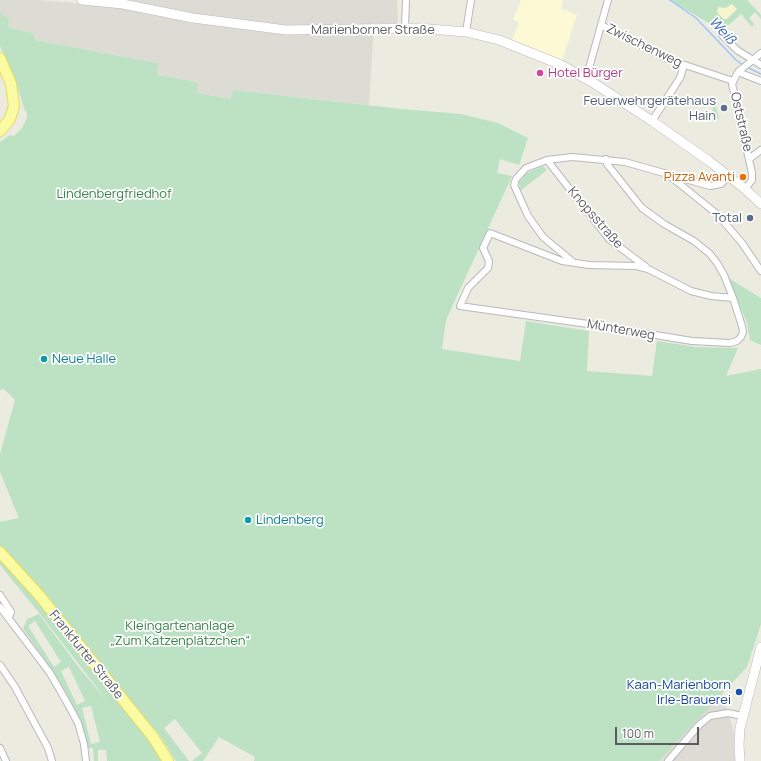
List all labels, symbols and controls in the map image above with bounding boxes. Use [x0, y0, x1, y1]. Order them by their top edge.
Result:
water label: Weiß [705, 14, 739, 48]
street label: Zwischenweg [604, 21, 684, 71]
street label: Marienborner Straße [311, 22, 435, 38]
place label: Hotel Bürger [548, 65, 623, 81]
marker: Hotel Bürger [535, 68, 545, 78]
street label: Oststraße [727, 91, 755, 153]
place label: Feuerwehrgerätehaus Hain [584, 93, 716, 124]
marker: Feuerwehrgerätehaus Hain [719, 103, 729, 113]
place label: Pizza Avanti [664, 169, 735, 185]
marker: Pizza Avanti [738, 172, 748, 182]
street label: Knopsstraße [564, 184, 626, 252]
park label: Lindenbergfriedhof [56, 186, 172, 202]
place label: Total [712, 210, 742, 226]
marker: Total [745, 213, 755, 223]
street label: Münterweg [586, 316, 656, 344]
place label: Neue Halle [52, 351, 116, 367]
marker: Neue Halle [39, 354, 49, 364]
place label: Lindenberg [256, 512, 324, 528]
marker: Lindenberg [243, 515, 253, 525]
street label: Frankfurter Straße [45, 608, 127, 702]
park label: Kleingartenanlage „Zum Katzenplätzchen“ [110, 618, 250, 649]
place label: Kaan-Marienborn Irle-Brauerei [627, 677, 731, 708]
marker: Kaan-Marienborn Irle-Brauerei [734, 687, 744, 697]
scale bar [617, 719, 701, 745]
text: 100 m [622, 725, 654, 742]

